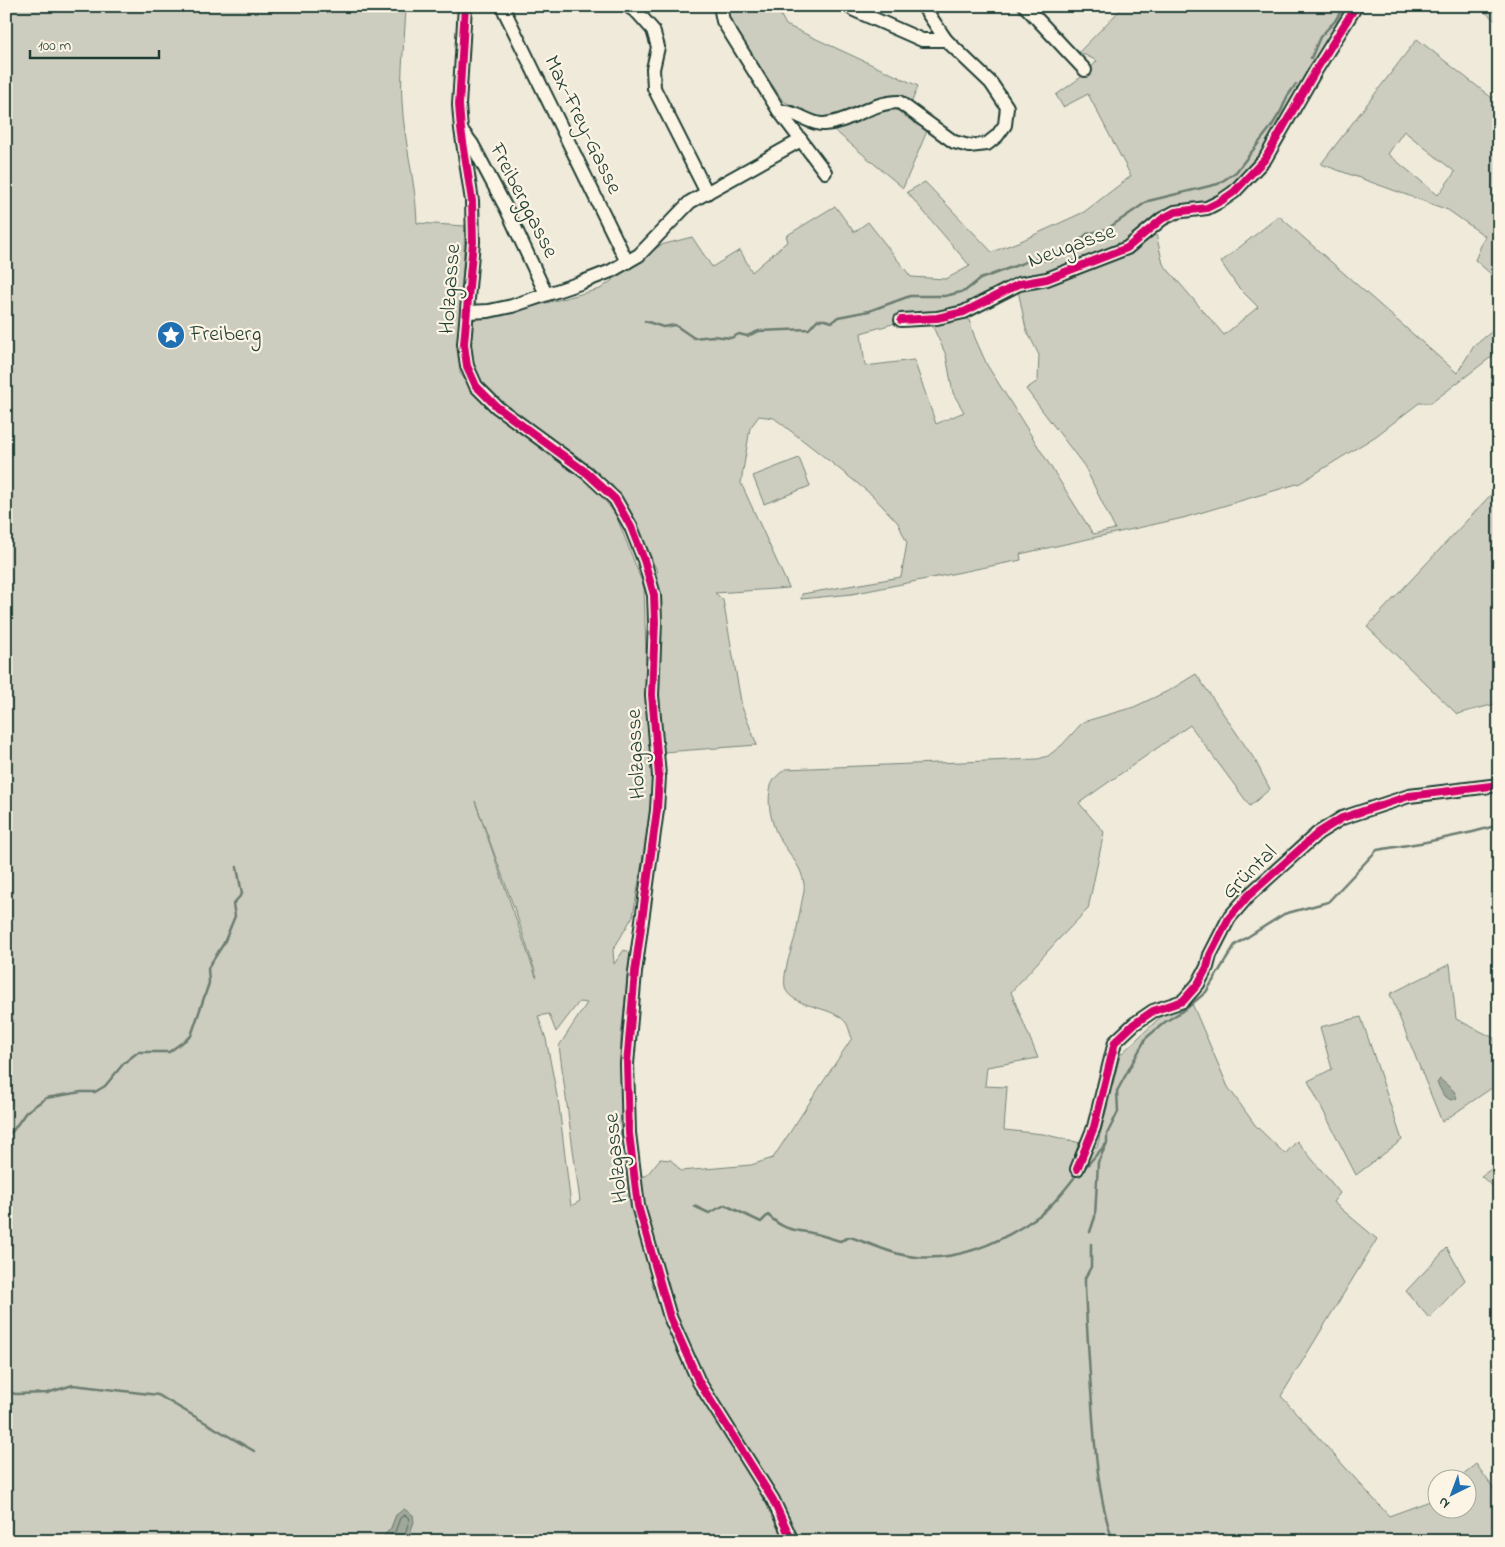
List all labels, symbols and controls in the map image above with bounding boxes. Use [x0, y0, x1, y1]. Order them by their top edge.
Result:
scale bar [30, 28, 159, 60]
text: 100 m [38, 35, 71, 57]
street label: Max-Frey-Gasse [534, 50, 630, 200]
street label: Freiberggasse [479, 137, 566, 265]
street label: Neugasse [1024, 216, 1121, 279]
street label: Holzgasse [432, 243, 471, 335]
place label: Freiberg [189, 319, 261, 352]
place icon: Freiberg [156, 320, 186, 350]
street label: Holzgasse [619, 708, 656, 800]
street label: Grüntal [1215, 838, 1285, 908]
street label: Holzgasse [596, 1111, 639, 1205]
north arrow [1428, 1470, 1478, 1520]
text: N [1434, 1492, 1455, 1514]

